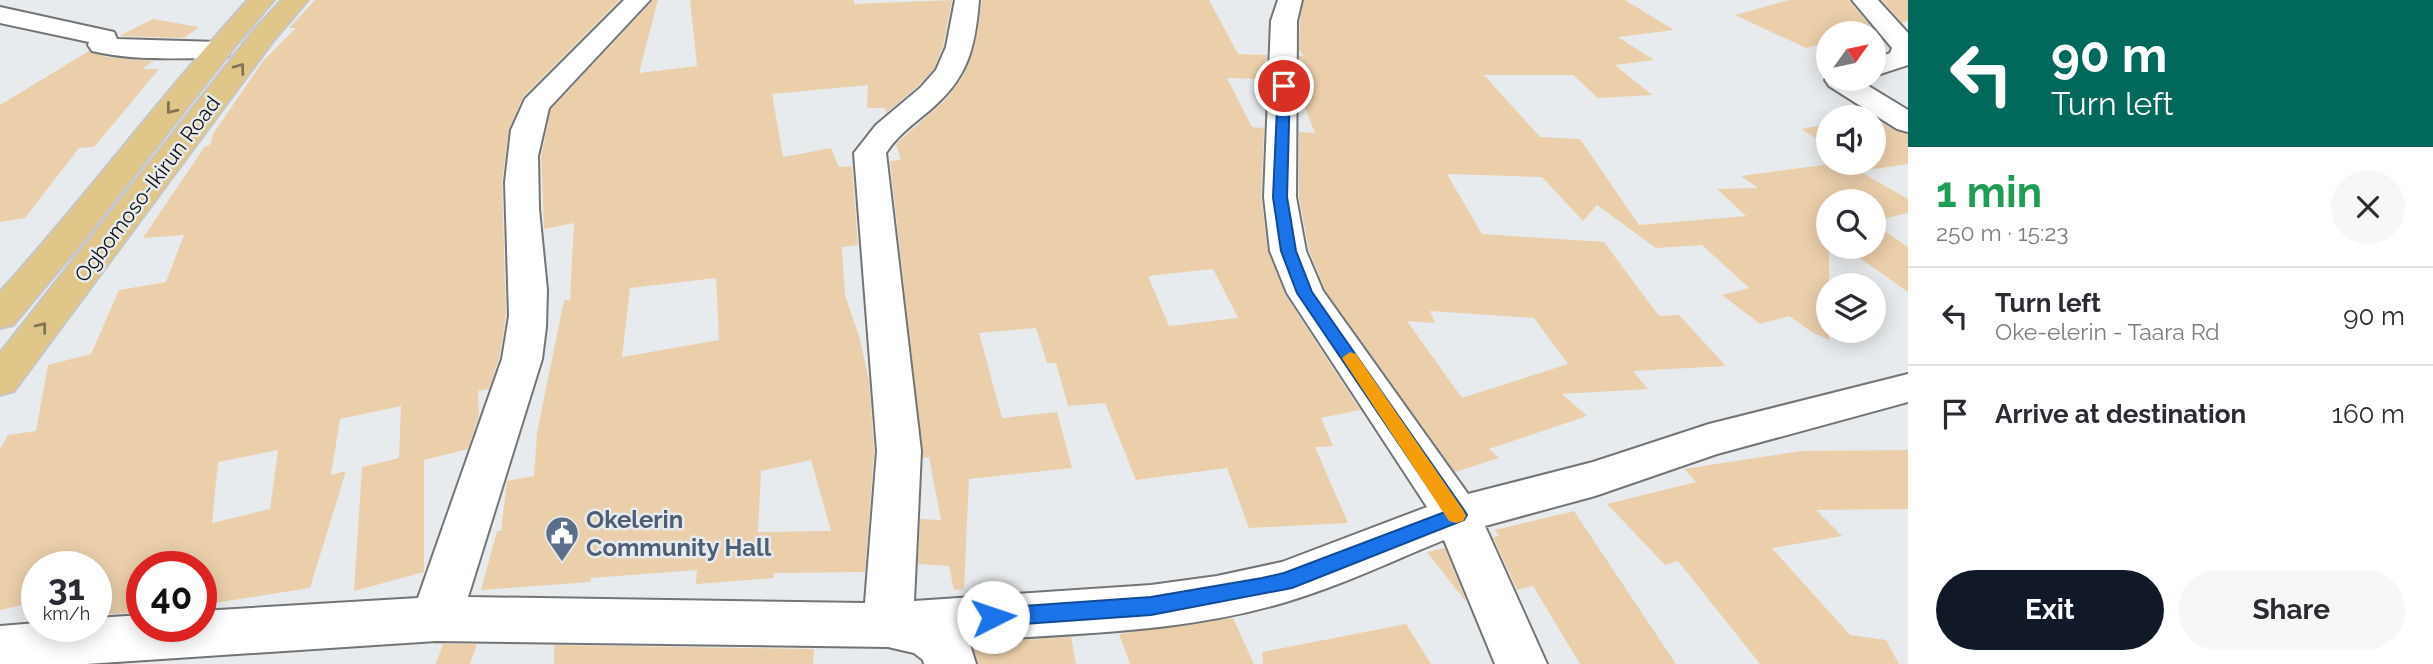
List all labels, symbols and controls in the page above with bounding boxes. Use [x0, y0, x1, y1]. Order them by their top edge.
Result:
north arrow [1816, 21, 1886, 91]
map controls [1816, 21, 1886, 343]
text: 90 m [2051, 26, 2167, 83]
icon: left [1936, 28, 2027, 119]
pin [1254, 56, 1314, 116]
one-way arrow [231, 64, 244, 76]
icon: arrive [1265, 67, 1303, 105]
text: Turn left [2051, 85, 2173, 122]
street label: Ogbomoso-Ikirun Road [69, 91, 225, 287]
one-way arrow [167, 101, 180, 113]
button: sound [1816, 105, 1886, 175]
text: 1 min [1936, 168, 2042, 217]
button: close [2331, 170, 2405, 244]
button: search [1816, 189, 1886, 259]
text: 250 m · 15:23 [1936, 219, 2069, 246]
button: layers [1816, 273, 1886, 343]
text: Turn left [1995, 288, 2101, 318]
icon: left [1936, 297, 1974, 335]
text: 90 m [2343, 301, 2405, 331]
text: Oke-elerin - Taara Rd [1995, 318, 2220, 345]
one-way arrow [33, 322, 46, 334]
icon: arrive [1936, 395, 1974, 433]
text: Arrive at destination [1995, 399, 2246, 429]
text: 160 m [2332, 399, 2405, 429]
place label: Okelerin Community Hall [586, 505, 772, 562]
public building icon: Okelerin Community Hall [543, 514, 581, 563]
speed limit sign: 40 [126, 551, 217, 642]
text: 31 [48, 567, 85, 608]
button: Exit [1936, 570, 2164, 650]
button: Share [2178, 570, 2405, 650]
position arrow [956, 580, 1030, 654]
text: km/h [43, 603, 90, 624]

